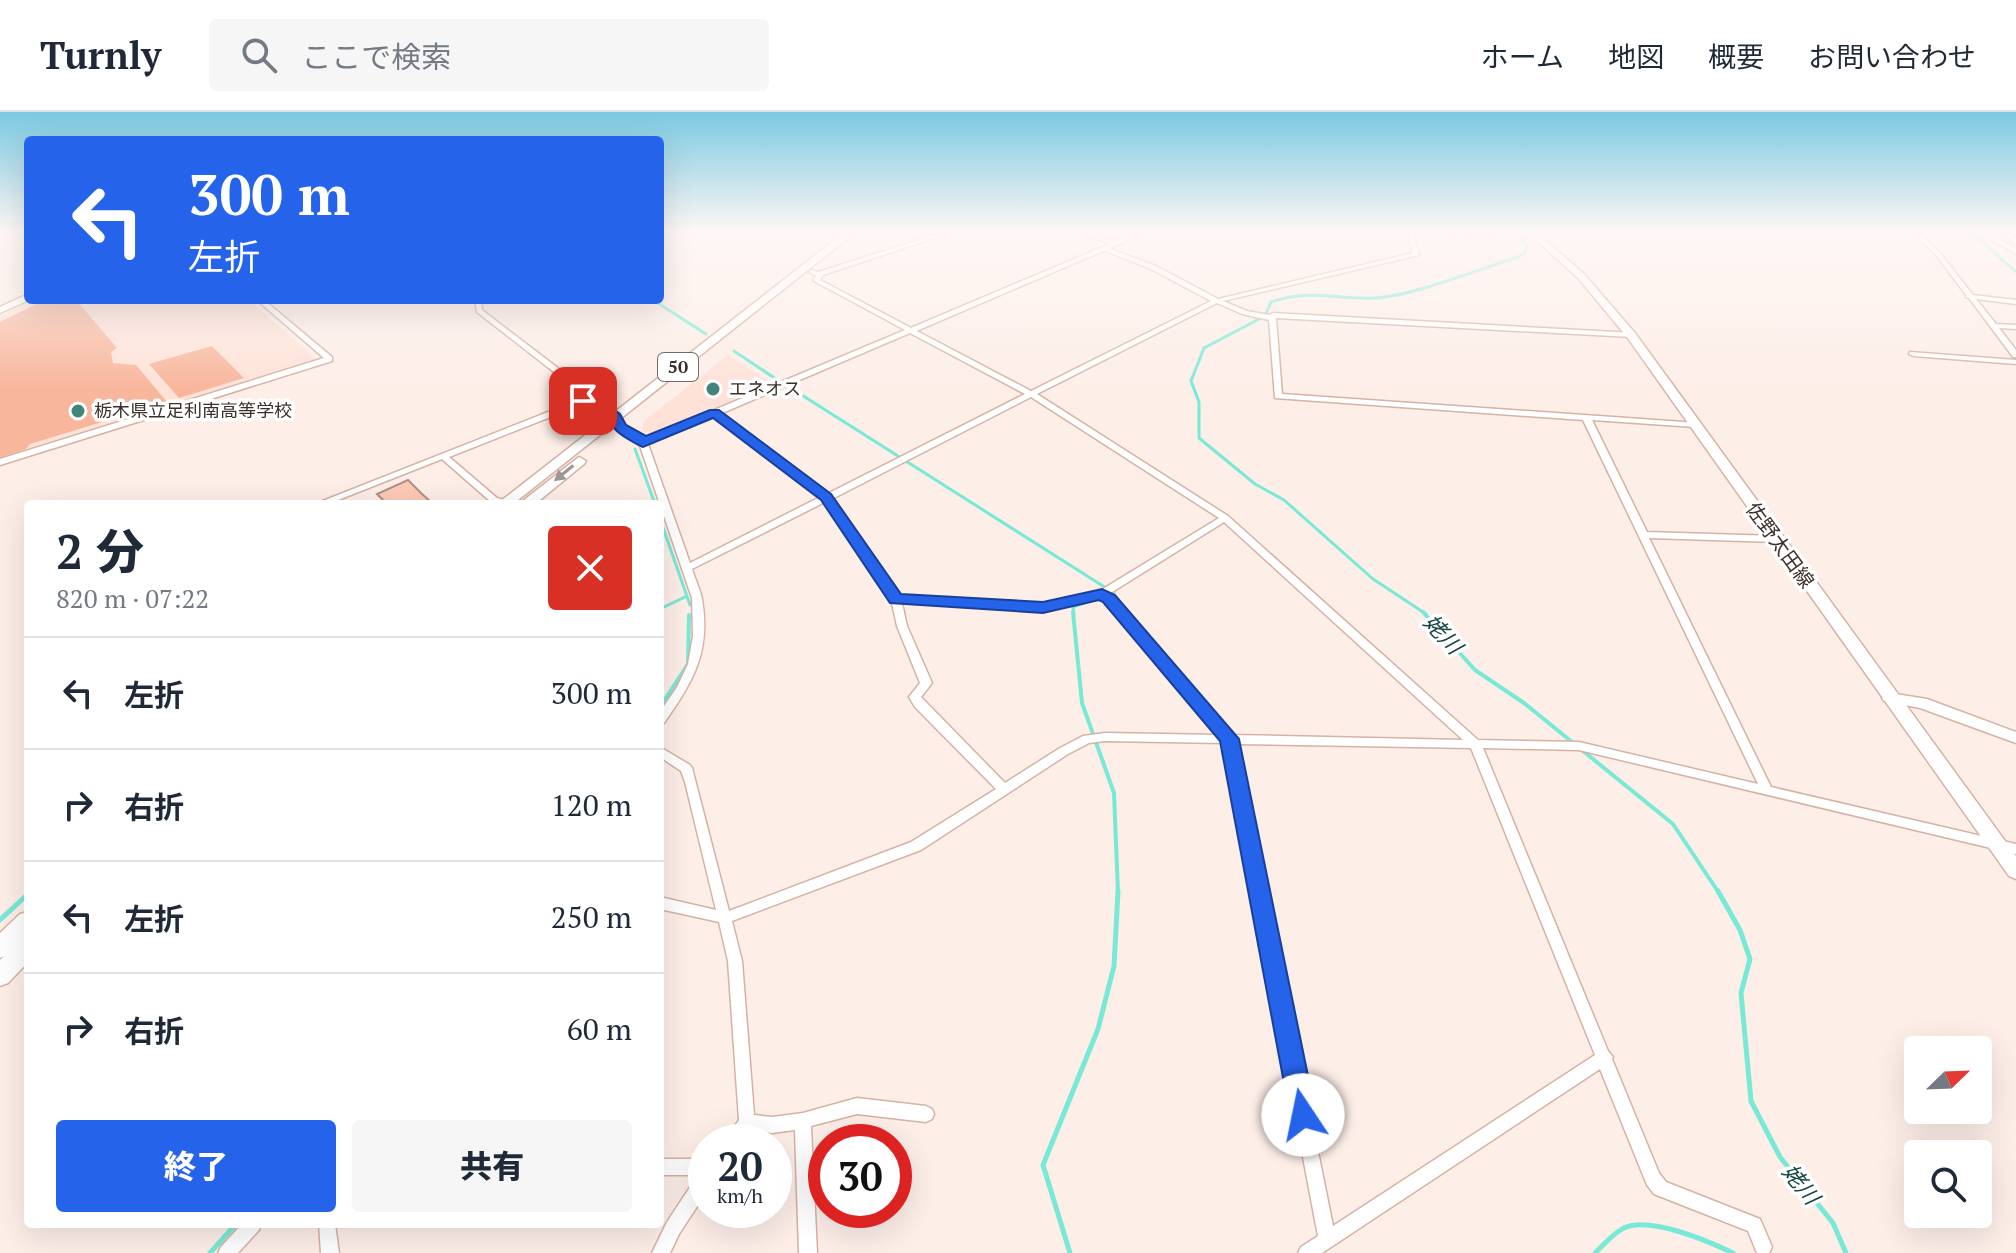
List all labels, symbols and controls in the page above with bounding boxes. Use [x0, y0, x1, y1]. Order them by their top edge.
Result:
search box [209, 19, 769, 91]
text: Turnly [40, 30, 161, 80]
icon: search [237, 33, 281, 77]
text: ここで検索 [301, 37, 451, 77]
text: ホーム [1481, 38, 1564, 75]
text: 地図 [1608, 38, 1664, 75]
text: 概要 [1708, 38, 1764, 75]
text: お問い合わせ [1808, 38, 1976, 75]
text: 300 m [188, 157, 350, 231]
icon: left [56, 168, 160, 272]
text: 左折 [188, 233, 260, 280]
road number: 50 [658, 353, 698, 381]
pin [549, 367, 617, 435]
place label: エネオス [729, 376, 801, 400]
icon: arrive [561, 379, 605, 423]
marker: エネオス [704, 380, 722, 398]
place label: 栃木県立足利南高等学校 [94, 398, 292, 422]
marker: 栃木県立足利南高等学校 [69, 402, 87, 420]
one-way arrow [554, 464, 574, 481]
street label: 佐野太田線 [1740, 496, 1821, 593]
text: 2 分 [56, 519, 144, 583]
button: close [548, 526, 632, 610]
text: 820 m · 07:22 [56, 581, 209, 615]
water label: 姥川 [1418, 608, 1470, 661]
icon: left [56, 671, 100, 715]
text: 300 m [551, 673, 632, 713]
text: 左折 [124, 675, 184, 715]
icon: right [56, 783, 100, 827]
text: 120 m [551, 785, 632, 825]
text: 右折 [124, 787, 184, 827]
icon: left [56, 895, 100, 939]
text: 250 m [551, 897, 632, 937]
text: 左折 [124, 899, 184, 939]
icon: right [56, 1007, 100, 1051]
text: 60 m [567, 1009, 632, 1049]
text: 右折 [124, 1011, 184, 1051]
north arrow [1904, 1036, 1992, 1124]
map controls [1904, 1036, 1992, 1228]
position arrow [1261, 1073, 1345, 1157]
button: 終了 [56, 1120, 336, 1212]
button: 共有 [352, 1120, 632, 1212]
speed limit sign: 30 [808, 1124, 912, 1228]
text: 20 [717, 1139, 763, 1192]
button: search [1904, 1140, 1992, 1228]
water label: 姥川 [1776, 1157, 1828, 1211]
text: km/h [717, 1182, 763, 1209]

